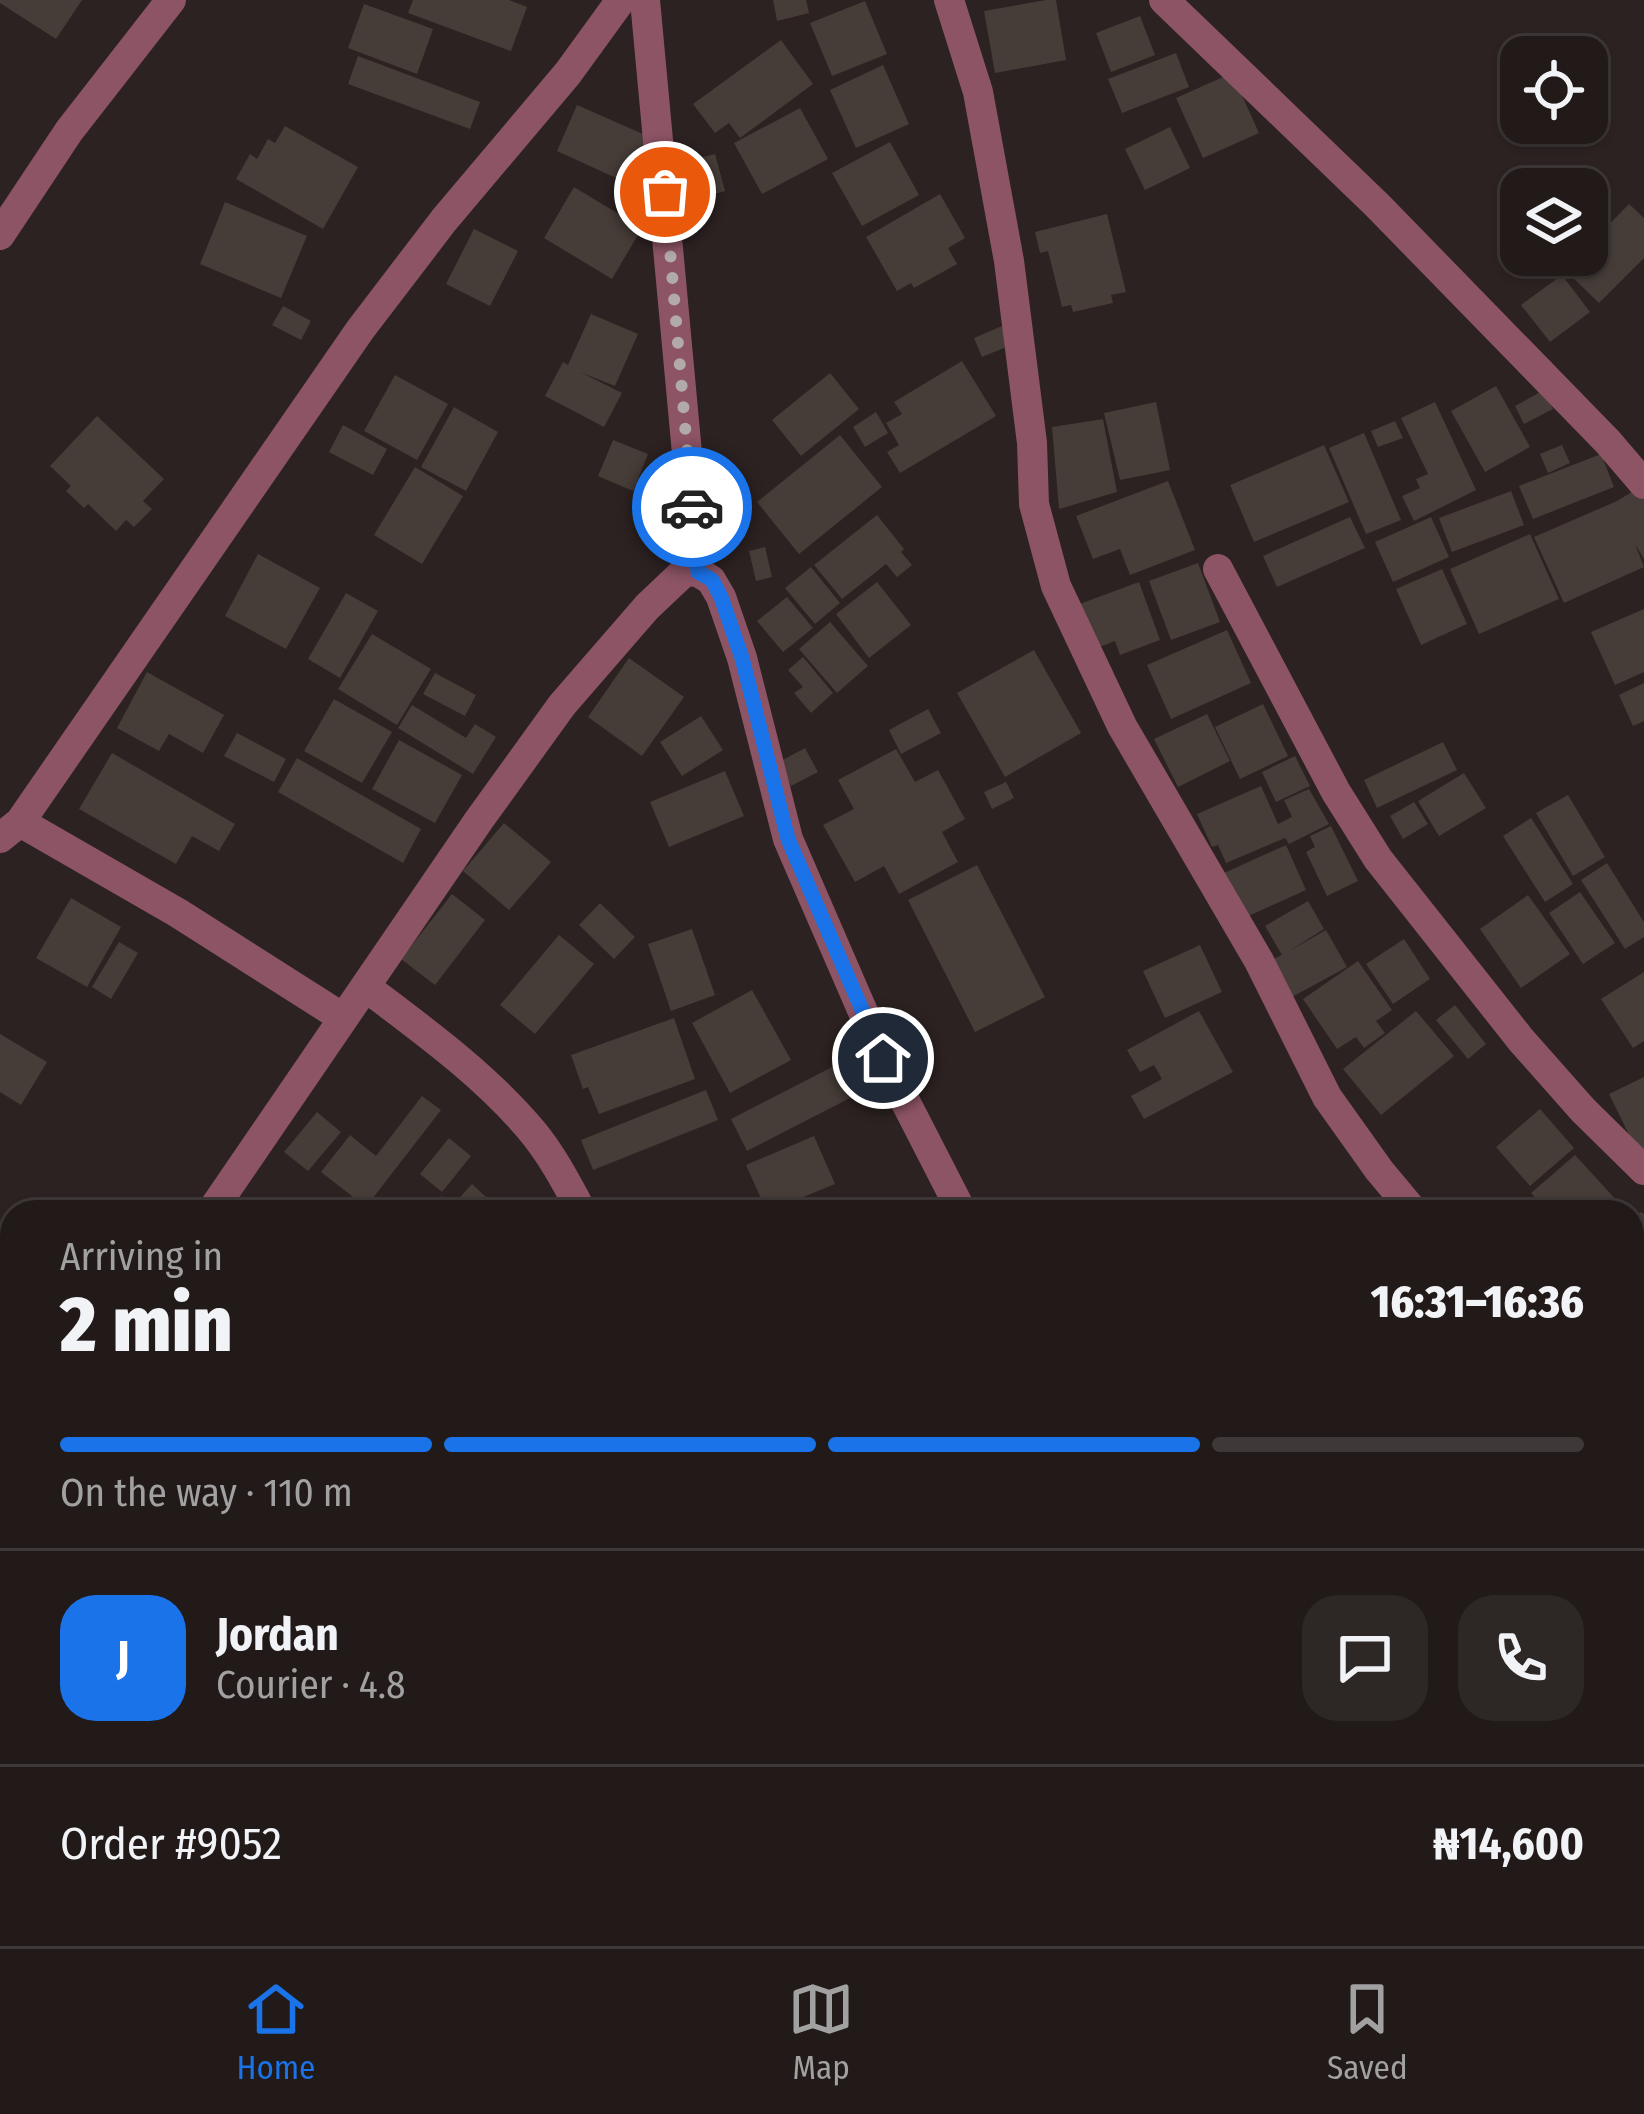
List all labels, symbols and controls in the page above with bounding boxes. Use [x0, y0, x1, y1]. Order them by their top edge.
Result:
map controls [1500, 36, 1608, 276]
button: locate [1500, 36, 1608, 144]
pin [614, 141, 716, 243]
icon: bag [632, 159, 698, 225]
button: layers [1500, 168, 1608, 276]
courier [632, 447, 752, 567]
icon: car [659, 474, 725, 540]
pin [832, 1007, 934, 1109]
icon: home [850, 1025, 916, 1091]
text: Arriving in [60, 1234, 223, 1280]
text: 16:31–16:36 [1371, 1275, 1584, 1329]
text: 2 min [60, 1278, 233, 1372]
text: On the way · 110 m [60, 1470, 353, 1516]
button: chat [1302, 1595, 1428, 1721]
button: phone [1458, 1595, 1584, 1721]
text: Jordan [216, 1608, 339, 1662]
text: J [116, 1631, 130, 1685]
text: Courier · 4.8 [216, 1662, 406, 1708]
text: Order #9052 [60, 1817, 282, 1871]
text: ₦14,600 [1433, 1817, 1584, 1871]
tab: Home [236, 1976, 315, 2088]
tab: Map [788, 1976, 854, 2088]
tab: Saved [1327, 1976, 1408, 2088]

